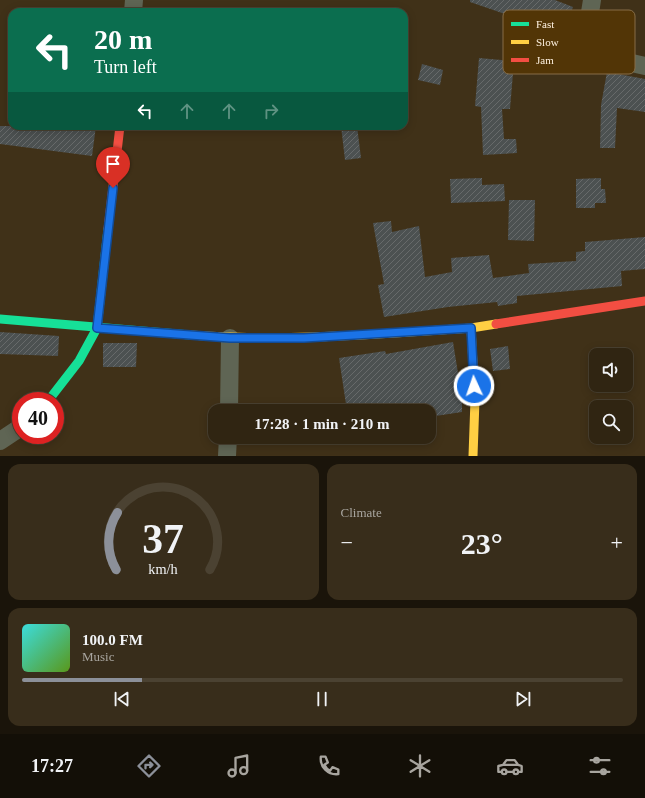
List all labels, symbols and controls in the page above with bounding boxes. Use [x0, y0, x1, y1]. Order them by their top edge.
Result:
legend [503, 10, 635, 74]
text: Fast [536, 18, 554, 30]
icon: left [28, 24, 80, 76]
text: 20 m [94, 24, 152, 55]
text: Slow [536, 36, 559, 48]
text: Jam [536, 54, 554, 66]
text: Turn left [94, 57, 157, 77]
icon: left [134, 100, 156, 122]
icon: ahead [176, 100, 198, 122]
icon: ahead [218, 100, 240, 122]
icon: right [260, 100, 282, 122]
pin [96, 147, 130, 188]
icon: arrive [102, 153, 124, 175]
map controls [589, 348, 633, 444]
button: sound [589, 348, 633, 392]
position arrow [453, 365, 495, 407]
speed limit sign: 40 [12, 392, 64, 444]
button: search [589, 400, 633, 444]
text: 17:28 · 1 min · 210 m [255, 416, 390, 432]
text: Climate [341, 505, 382, 520]
text: 37 [142, 516, 184, 562]
text: 23° [461, 527, 503, 560]
text: − [341, 530, 353, 555]
text: + [611, 530, 623, 555]
text: km/h [149, 561, 178, 577]
text: 100.0 FM [82, 632, 143, 648]
text: Music [82, 649, 115, 664]
icon: previous [111, 688, 133, 710]
icon: pause [311, 688, 333, 710]
icon: next [512, 688, 534, 710]
icon: directions [135, 752, 163, 780]
icon: music [225, 752, 253, 780]
icon: phone [315, 752, 343, 780]
icon: climate [406, 752, 434, 780]
icon: car [496, 752, 524, 780]
icon: filters [586, 752, 614, 780]
text: 17:27 [31, 756, 73, 776]

